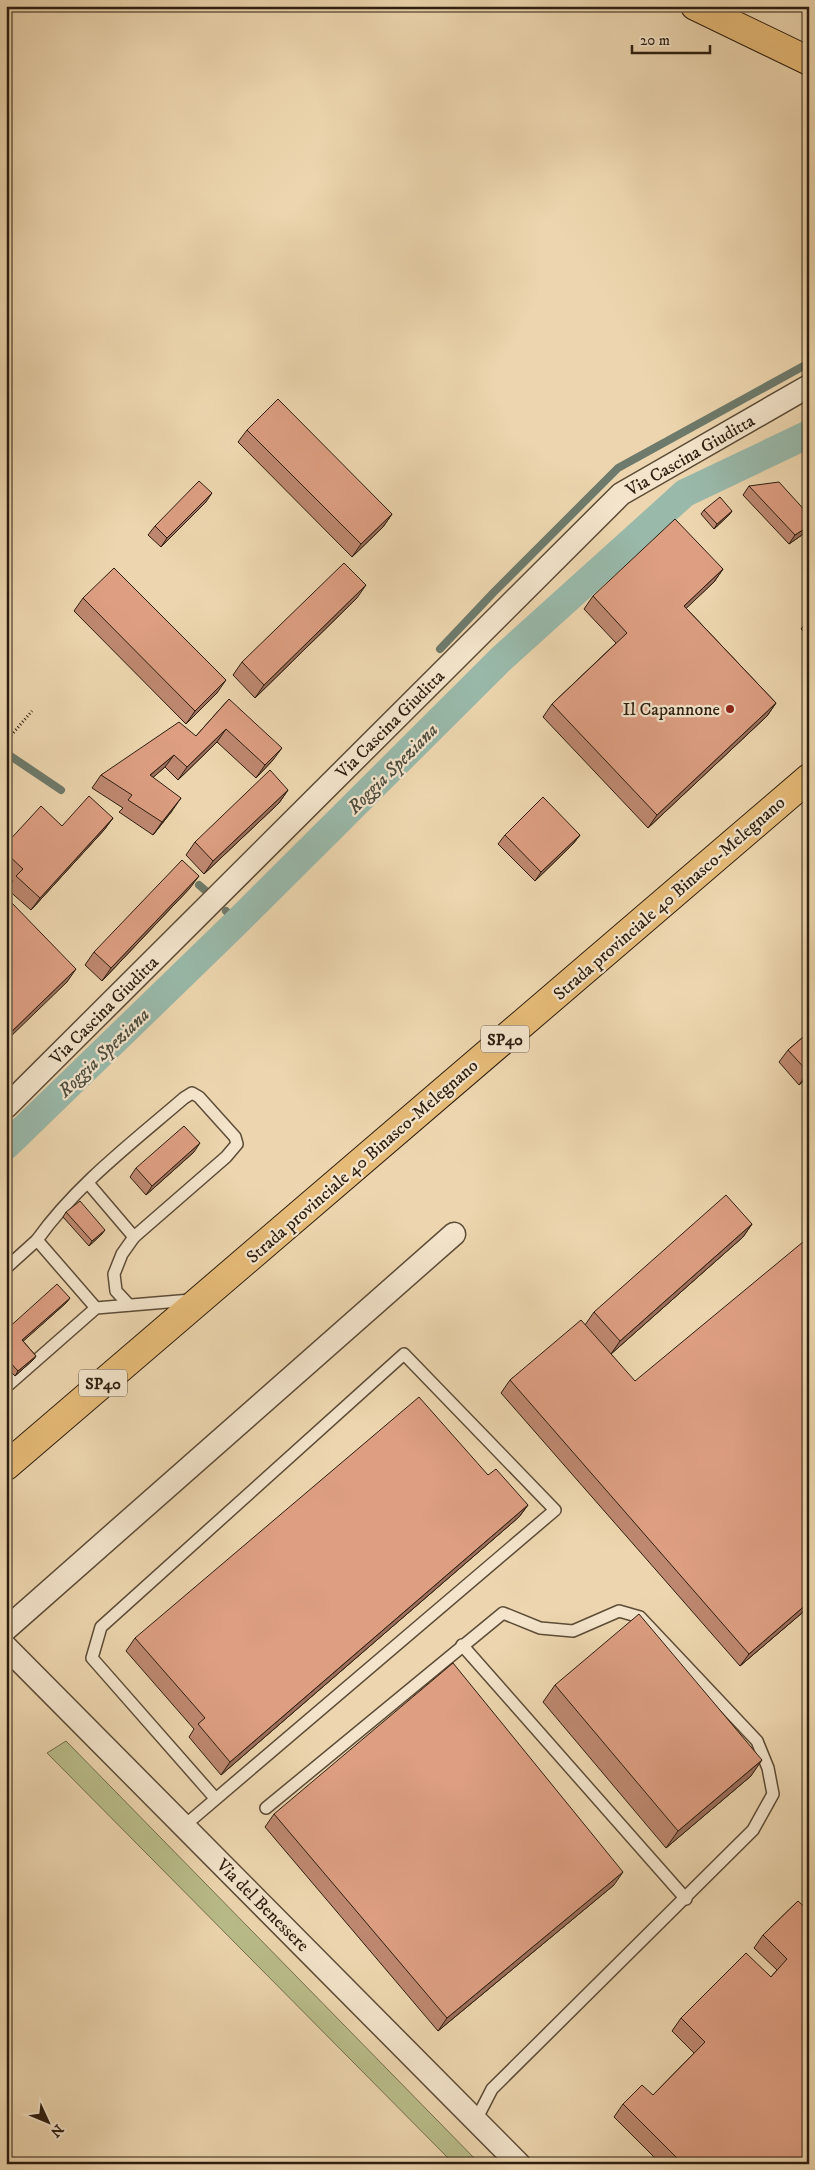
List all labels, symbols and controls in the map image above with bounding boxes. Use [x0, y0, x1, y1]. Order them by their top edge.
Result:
scale bar [632, 22, 710, 54]
text: 20 m [640, 31, 670, 50]
street label: Via Cascina Giuditta [621, 410, 759, 502]
street label: Via Cascina Giuditta [331, 665, 450, 784]
place label: Il Capannone [623, 699, 720, 721]
marker: Il Capannone [724, 703, 736, 715]
water label: Roggia Speziana [342, 719, 444, 820]
street label: Strada provinciale 40 Binasco-Melegnano [549, 792, 790, 1006]
street label: Via Cascina Giuditta [45, 951, 164, 1070]
water label: Roggia Speziana [53, 1004, 155, 1104]
road number: SP40 [481, 1026, 529, 1052]
street label: Strada provinciale 40 Binasco-Melegnano [242, 1055, 483, 1269]
road number: SP40 [79, 1370, 127, 1396]
street label: Via del Benessere [211, 1854, 313, 1957]
north arrow [22, 2098, 72, 2148]
text: N [46, 2120, 67, 2141]

